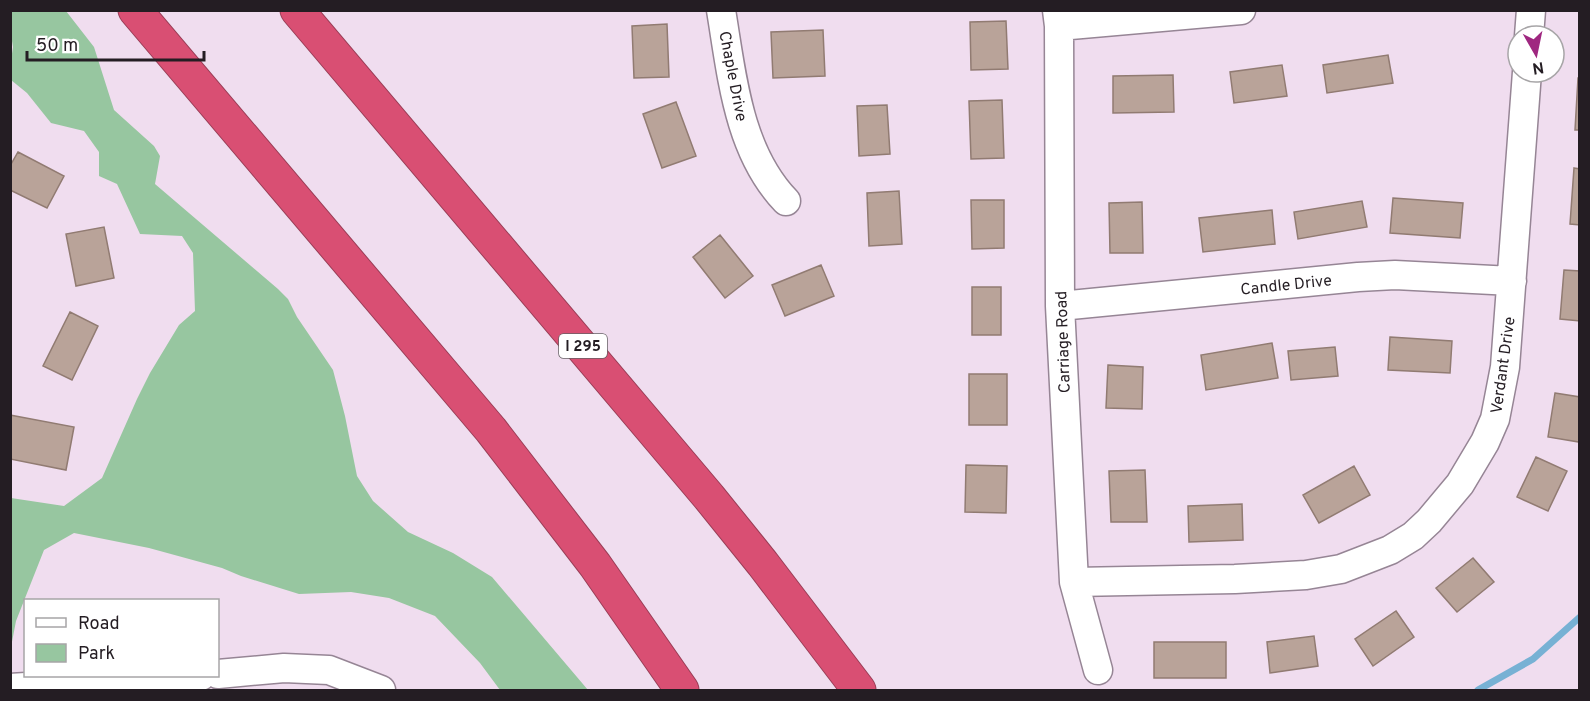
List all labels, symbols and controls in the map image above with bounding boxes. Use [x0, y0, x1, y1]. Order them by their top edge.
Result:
scale bar [27, 24, 204, 62]
north arrow [1506, 24, 1566, 84]
street label: Chaple Drive [713, 30, 751, 123]
text: 50 m [36, 35, 78, 58]
text: N [1531, 56, 1545, 78]
street label: Candle Drive [1240, 271, 1333, 301]
street label: Carriage Road [1052, 290, 1076, 393]
street label: Verdant Drive [1487, 316, 1521, 415]
road number: I 295 [559, 334, 607, 358]
legend [24, 599, 219, 677]
text: Road [78, 613, 120, 636]
text: Park [78, 643, 115, 666]

